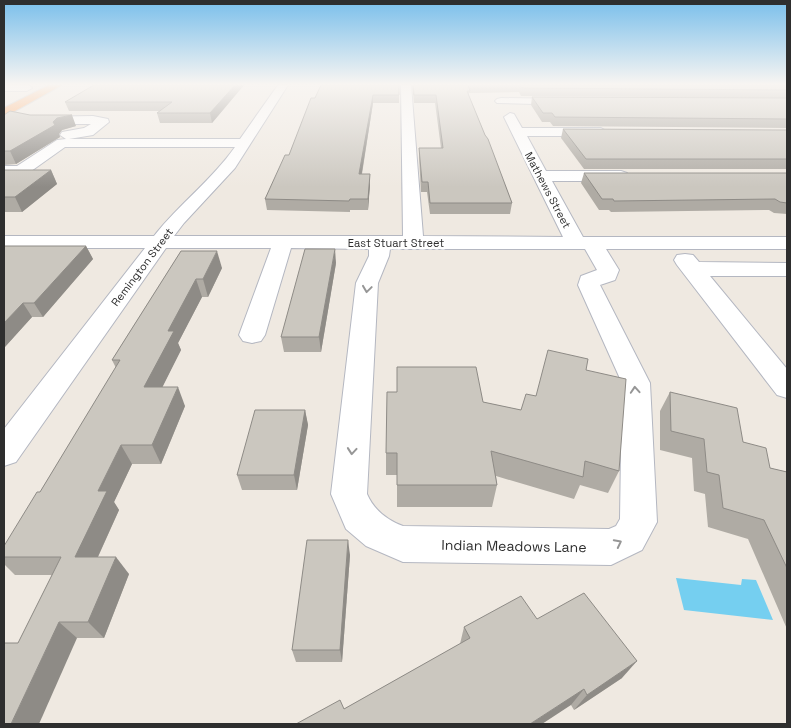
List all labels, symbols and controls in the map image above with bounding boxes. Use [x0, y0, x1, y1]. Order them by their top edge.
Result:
street label: Mathews Street [522, 149, 574, 231]
street label: Remington Street [108, 225, 176, 309]
street label: East Stuart Street [348, 236, 444, 250]
one-way arrow [362, 284, 372, 293]
one-way arrow [630, 386, 641, 394]
one-way arrow [347, 447, 358, 455]
street label: Indian Meadows Lane [441, 536, 587, 556]
one-way arrow [613, 539, 622, 549]

